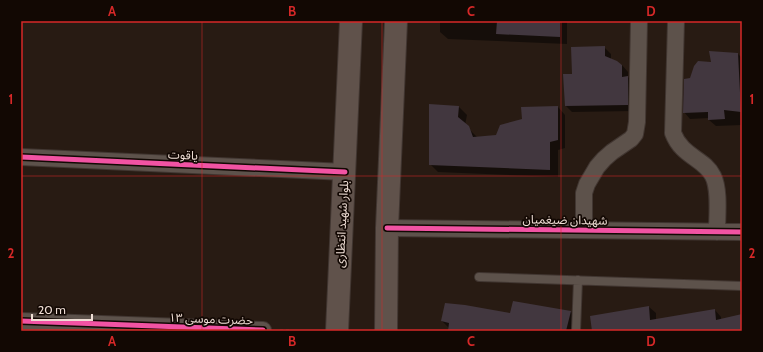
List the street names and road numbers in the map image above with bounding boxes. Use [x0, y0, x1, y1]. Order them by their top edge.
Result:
street label: یاقوت [168, 146, 198, 163]
street label: بلوار شهید انتظاری [332, 180, 351, 268]
street label: شهیدان ضیغمیان [522, 211, 608, 228]
street label: حضرت موسی ۱۳ [169, 310, 253, 327]

